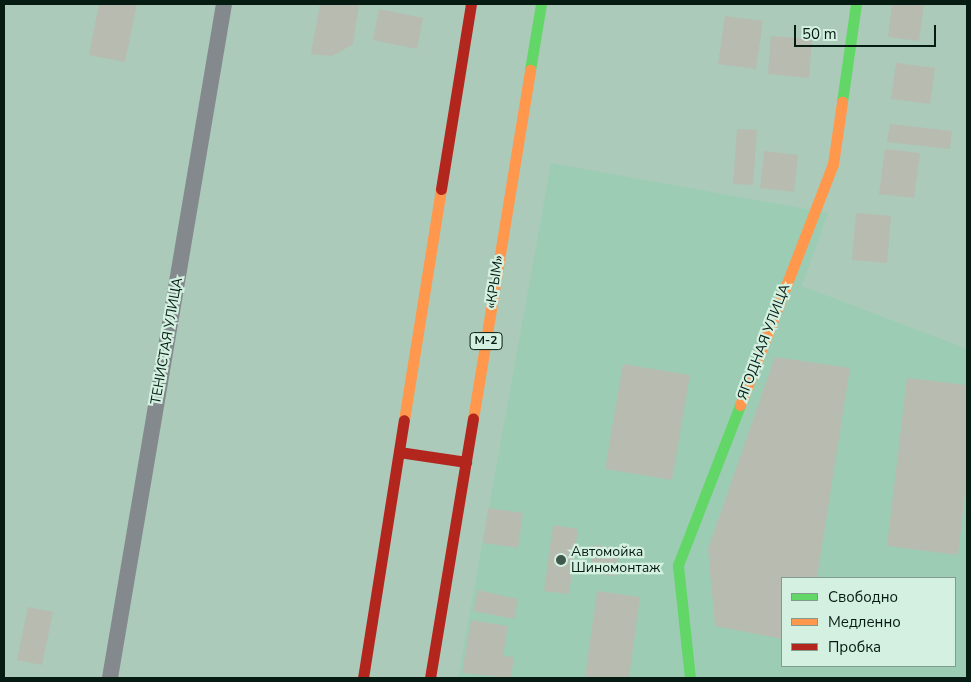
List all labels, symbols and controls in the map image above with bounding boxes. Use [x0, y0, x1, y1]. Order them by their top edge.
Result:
scale bar [796, 15, 938, 47]
text: 50 m [802, 24, 837, 44]
street label: «КРЫМ» [482, 254, 508, 310]
street label: ТЕНИСТАЯ УЛИЦА [148, 276, 186, 406]
street label: ЯГОДНАЯ УЛИЦА [734, 282, 794, 402]
road number: М-2 [468, 332, 504, 351]
place label: Автомойка Шиномонтаж [571, 544, 660, 576]
marker: Автомойка Шиномонтаж [555, 554, 567, 566]
legend [781, 577, 956, 667]
text: Свободно [828, 587, 898, 607]
text: Медленно [828, 612, 901, 632]
text: Пробка [828, 637, 881, 657]

